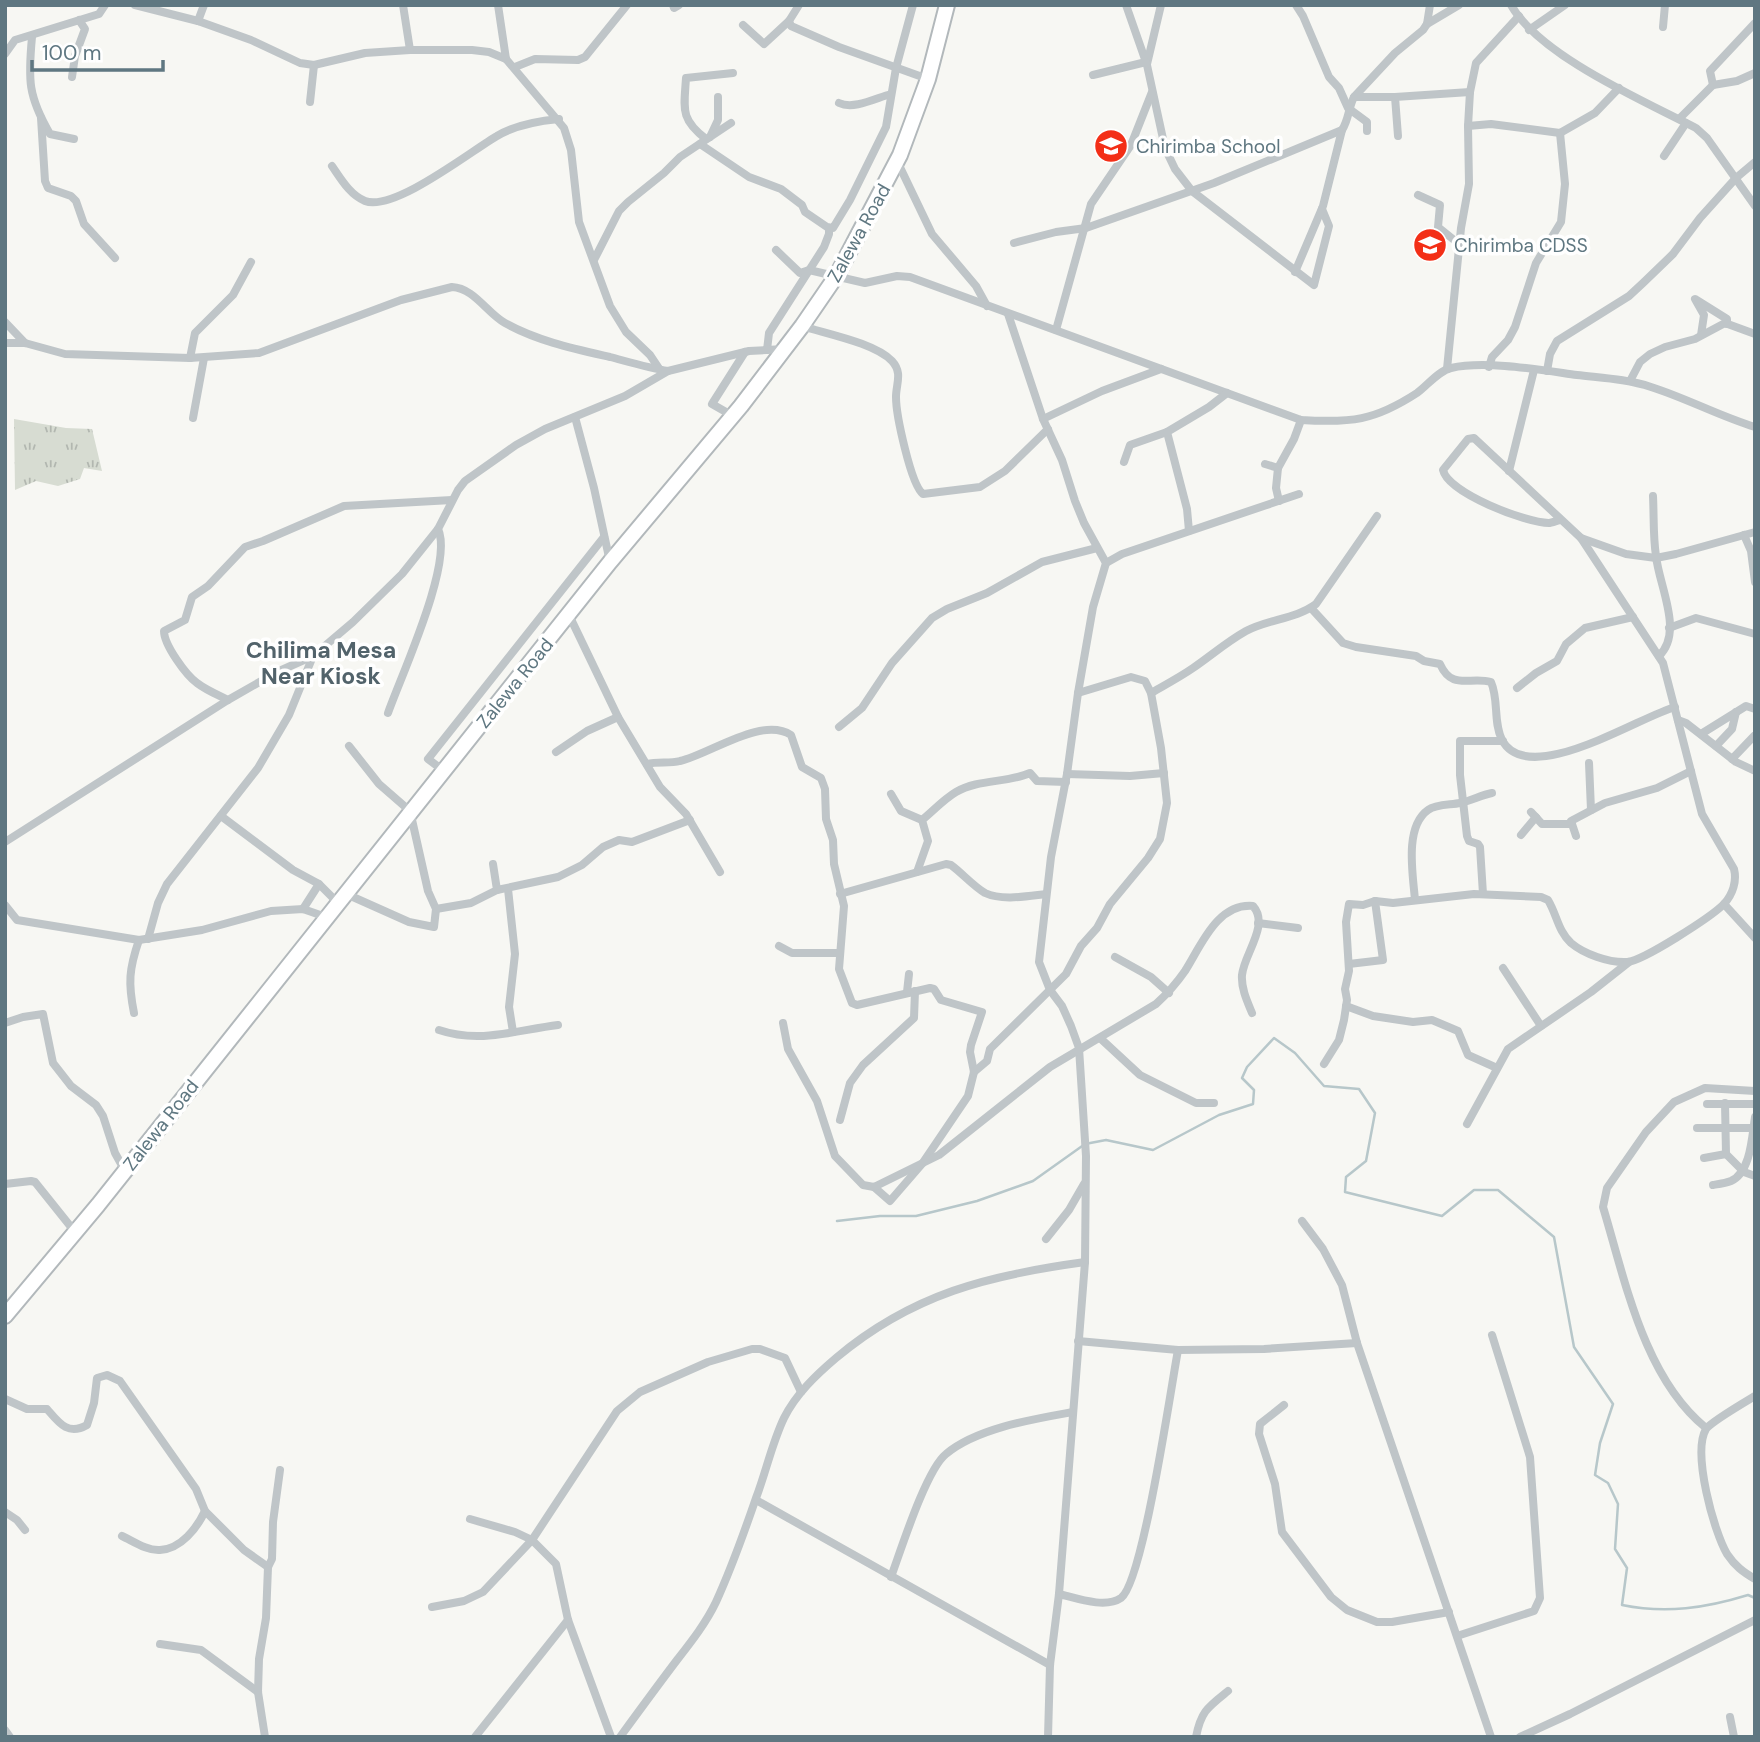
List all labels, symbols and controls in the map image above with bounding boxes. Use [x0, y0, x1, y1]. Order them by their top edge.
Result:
scale bar [32, 28, 163, 72]
text: 100 m [42, 39, 102, 67]
school or university icon: Chirimba School [1092, 127, 1130, 165]
place label: Chirimba School [1136, 134, 1281, 159]
street label: Zalewa Road [822, 179, 896, 287]
school or university icon: Chirimba CDSS [1411, 226, 1449, 264]
place label: Chirimba CDSS [1454, 233, 1588, 258]
street label: Zalewa Road [471, 633, 559, 733]
district label: Chilima Mesa Near Kiosk [246, 635, 396, 691]
street label: Zalewa Road [118, 1074, 204, 1176]

